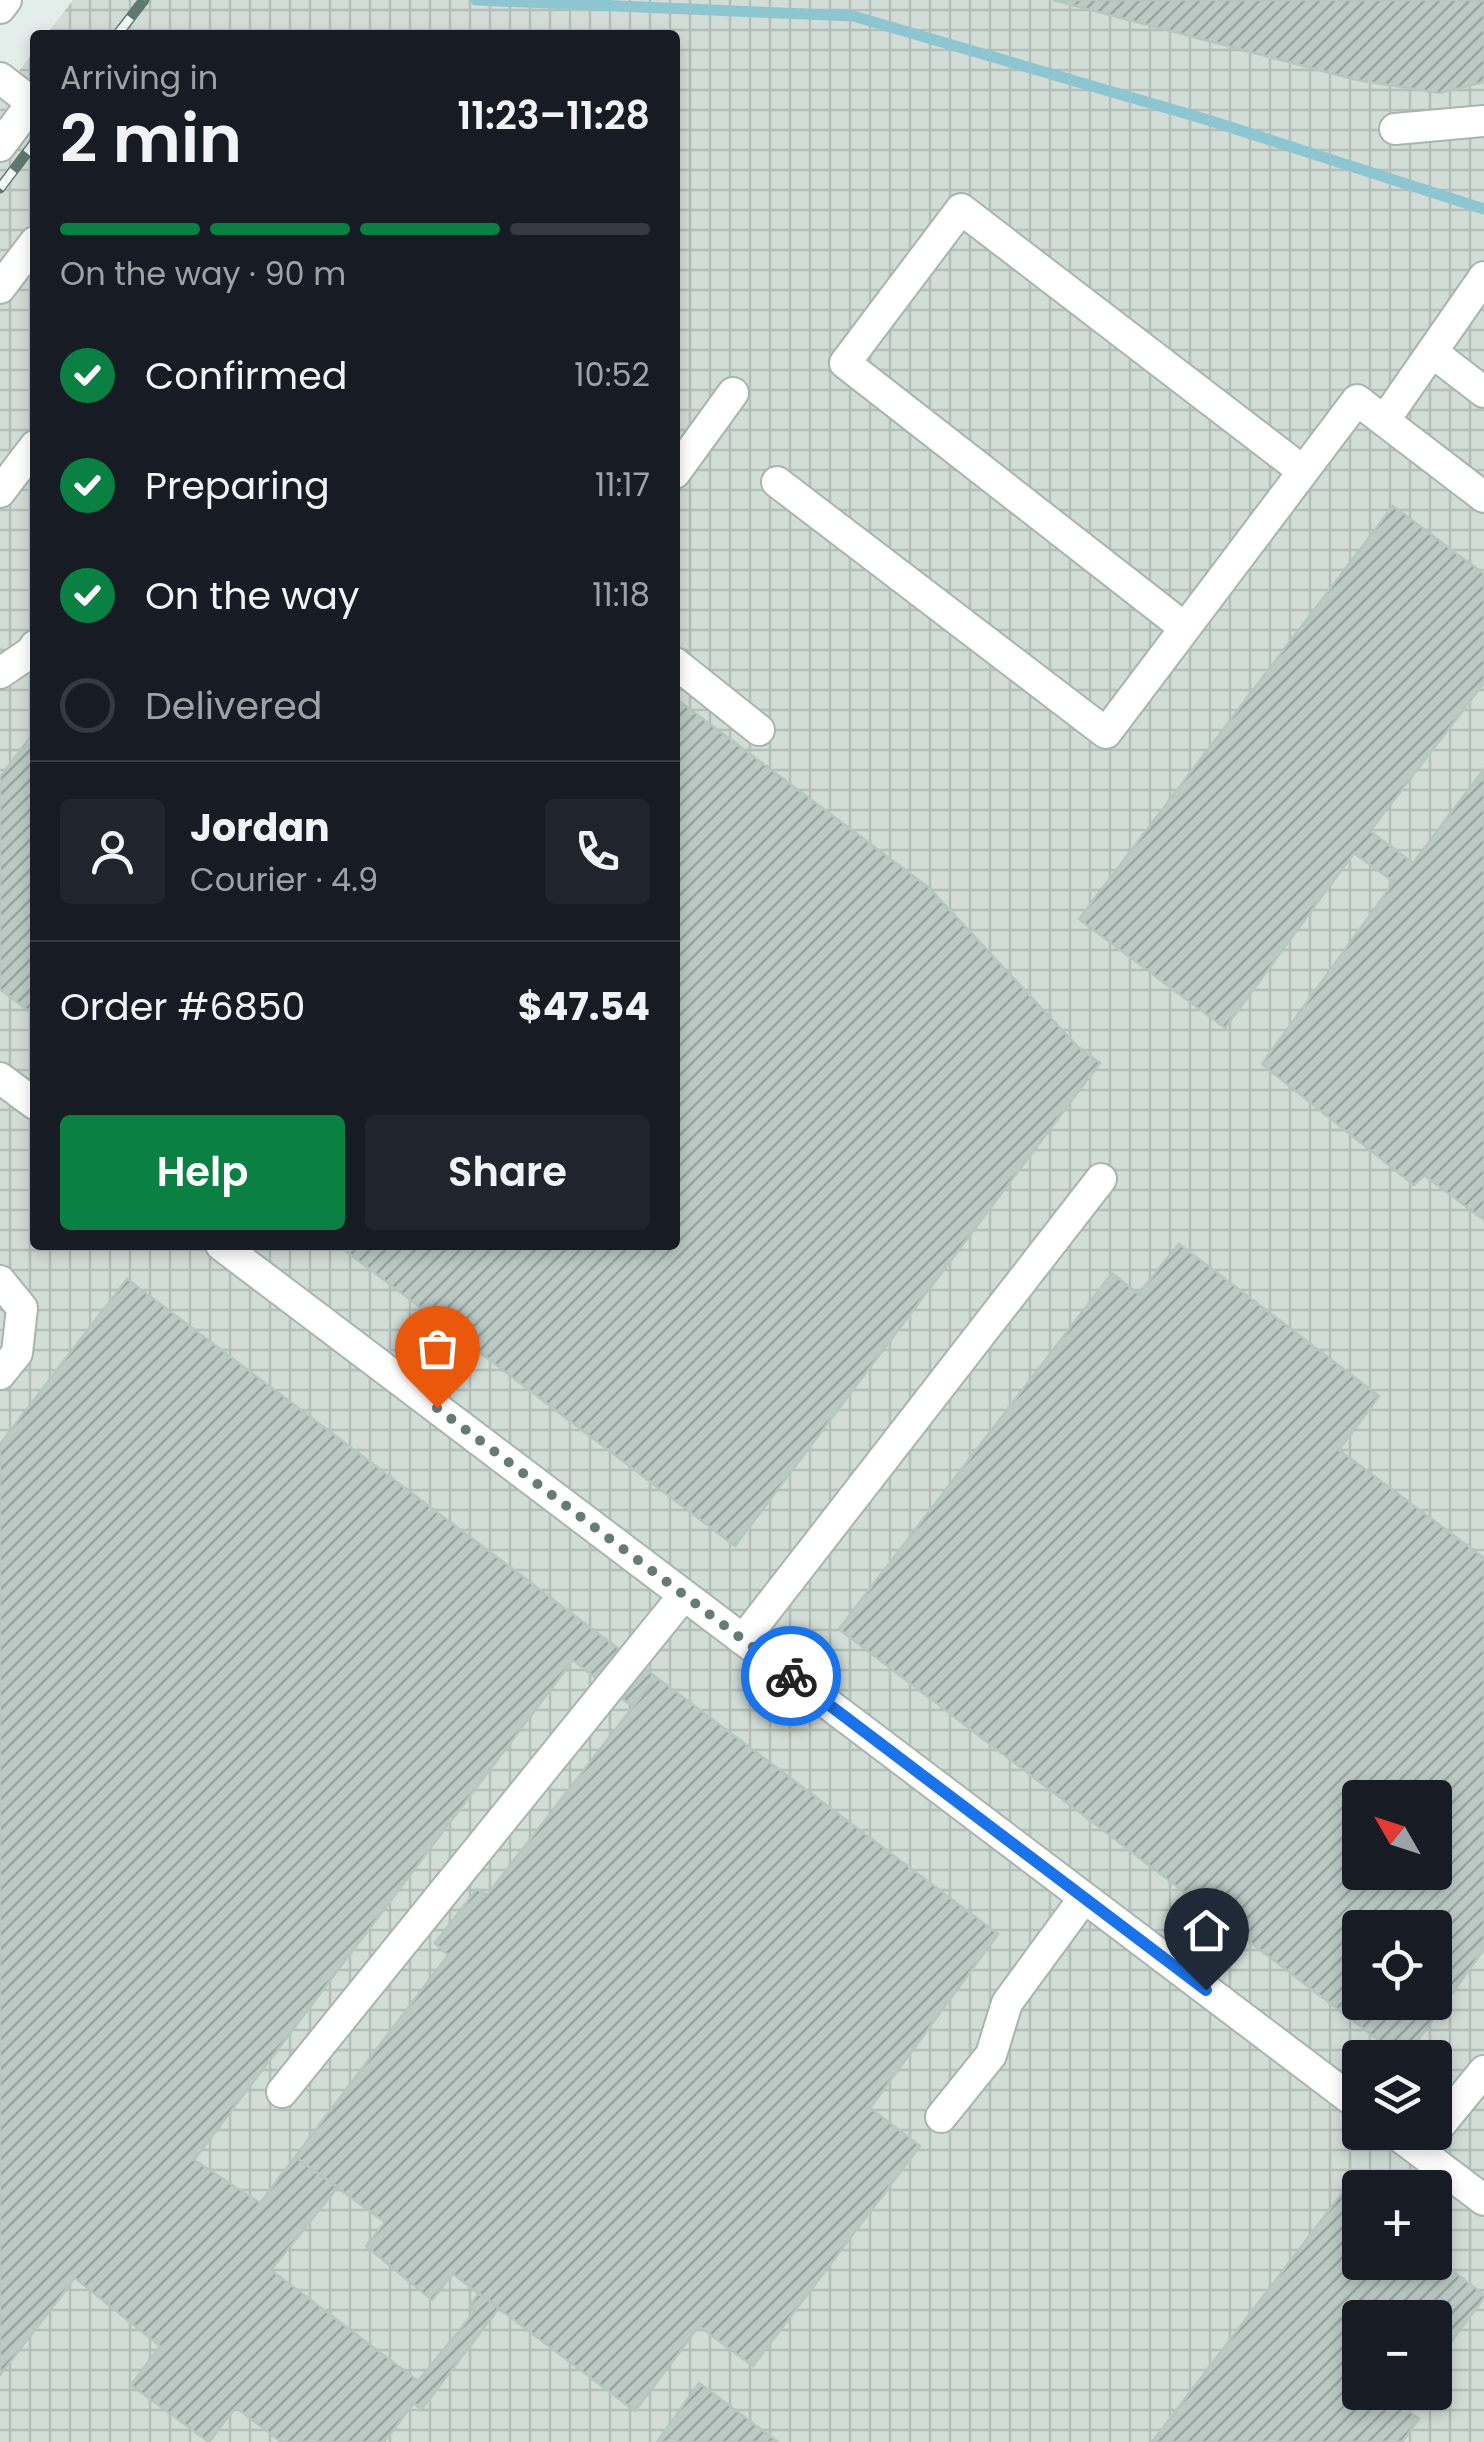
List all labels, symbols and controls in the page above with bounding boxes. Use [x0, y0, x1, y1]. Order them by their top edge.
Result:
text: Arriving in [60, 55, 218, 100]
text: 11:23–11:28 [457, 89, 650, 142]
text: 2 min [60, 94, 242, 185]
text: On the way · 90 m [60, 251, 346, 296]
icon: check [60, 348, 115, 403]
text: Confirmed [145, 349, 347, 402]
text: 10:52 [574, 352, 650, 397]
icon: check [60, 458, 115, 513]
text: Preparing [145, 459, 330, 512]
text: 11:17 [595, 462, 650, 507]
icon: check [60, 568, 115, 623]
text: On the way [145, 569, 359, 622]
text: 11:18 [592, 572, 650, 617]
text: Delivered [145, 679, 322, 732]
button: person [60, 799, 165, 904]
button: phone [545, 799, 650, 904]
text: Jordan [190, 801, 330, 854]
text: Courier · 4.9 [190, 857, 378, 902]
text: Order #6850 [60, 980, 305, 1033]
text: $47.54 [518, 980, 650, 1033]
button: Help [60, 1115, 345, 1230]
button: Share [365, 1115, 650, 1230]
pin [395, 1306, 480, 1409]
icon: bag [410, 1321, 465, 1376]
courier [741, 1626, 841, 1726]
icon: bike [764, 1649, 819, 1704]
north arrow [1342, 1780, 1452, 1890]
map controls [1342, 1780, 1452, 2410]
pin [1164, 1888, 1249, 1991]
icon: home [1179, 1903, 1234, 1958]
button: locate [1342, 1910, 1452, 2020]
button: layers [1342, 2040, 1452, 2150]
button: + [1342, 2170, 1452, 2280]
button: − [1342, 2300, 1452, 2410]

